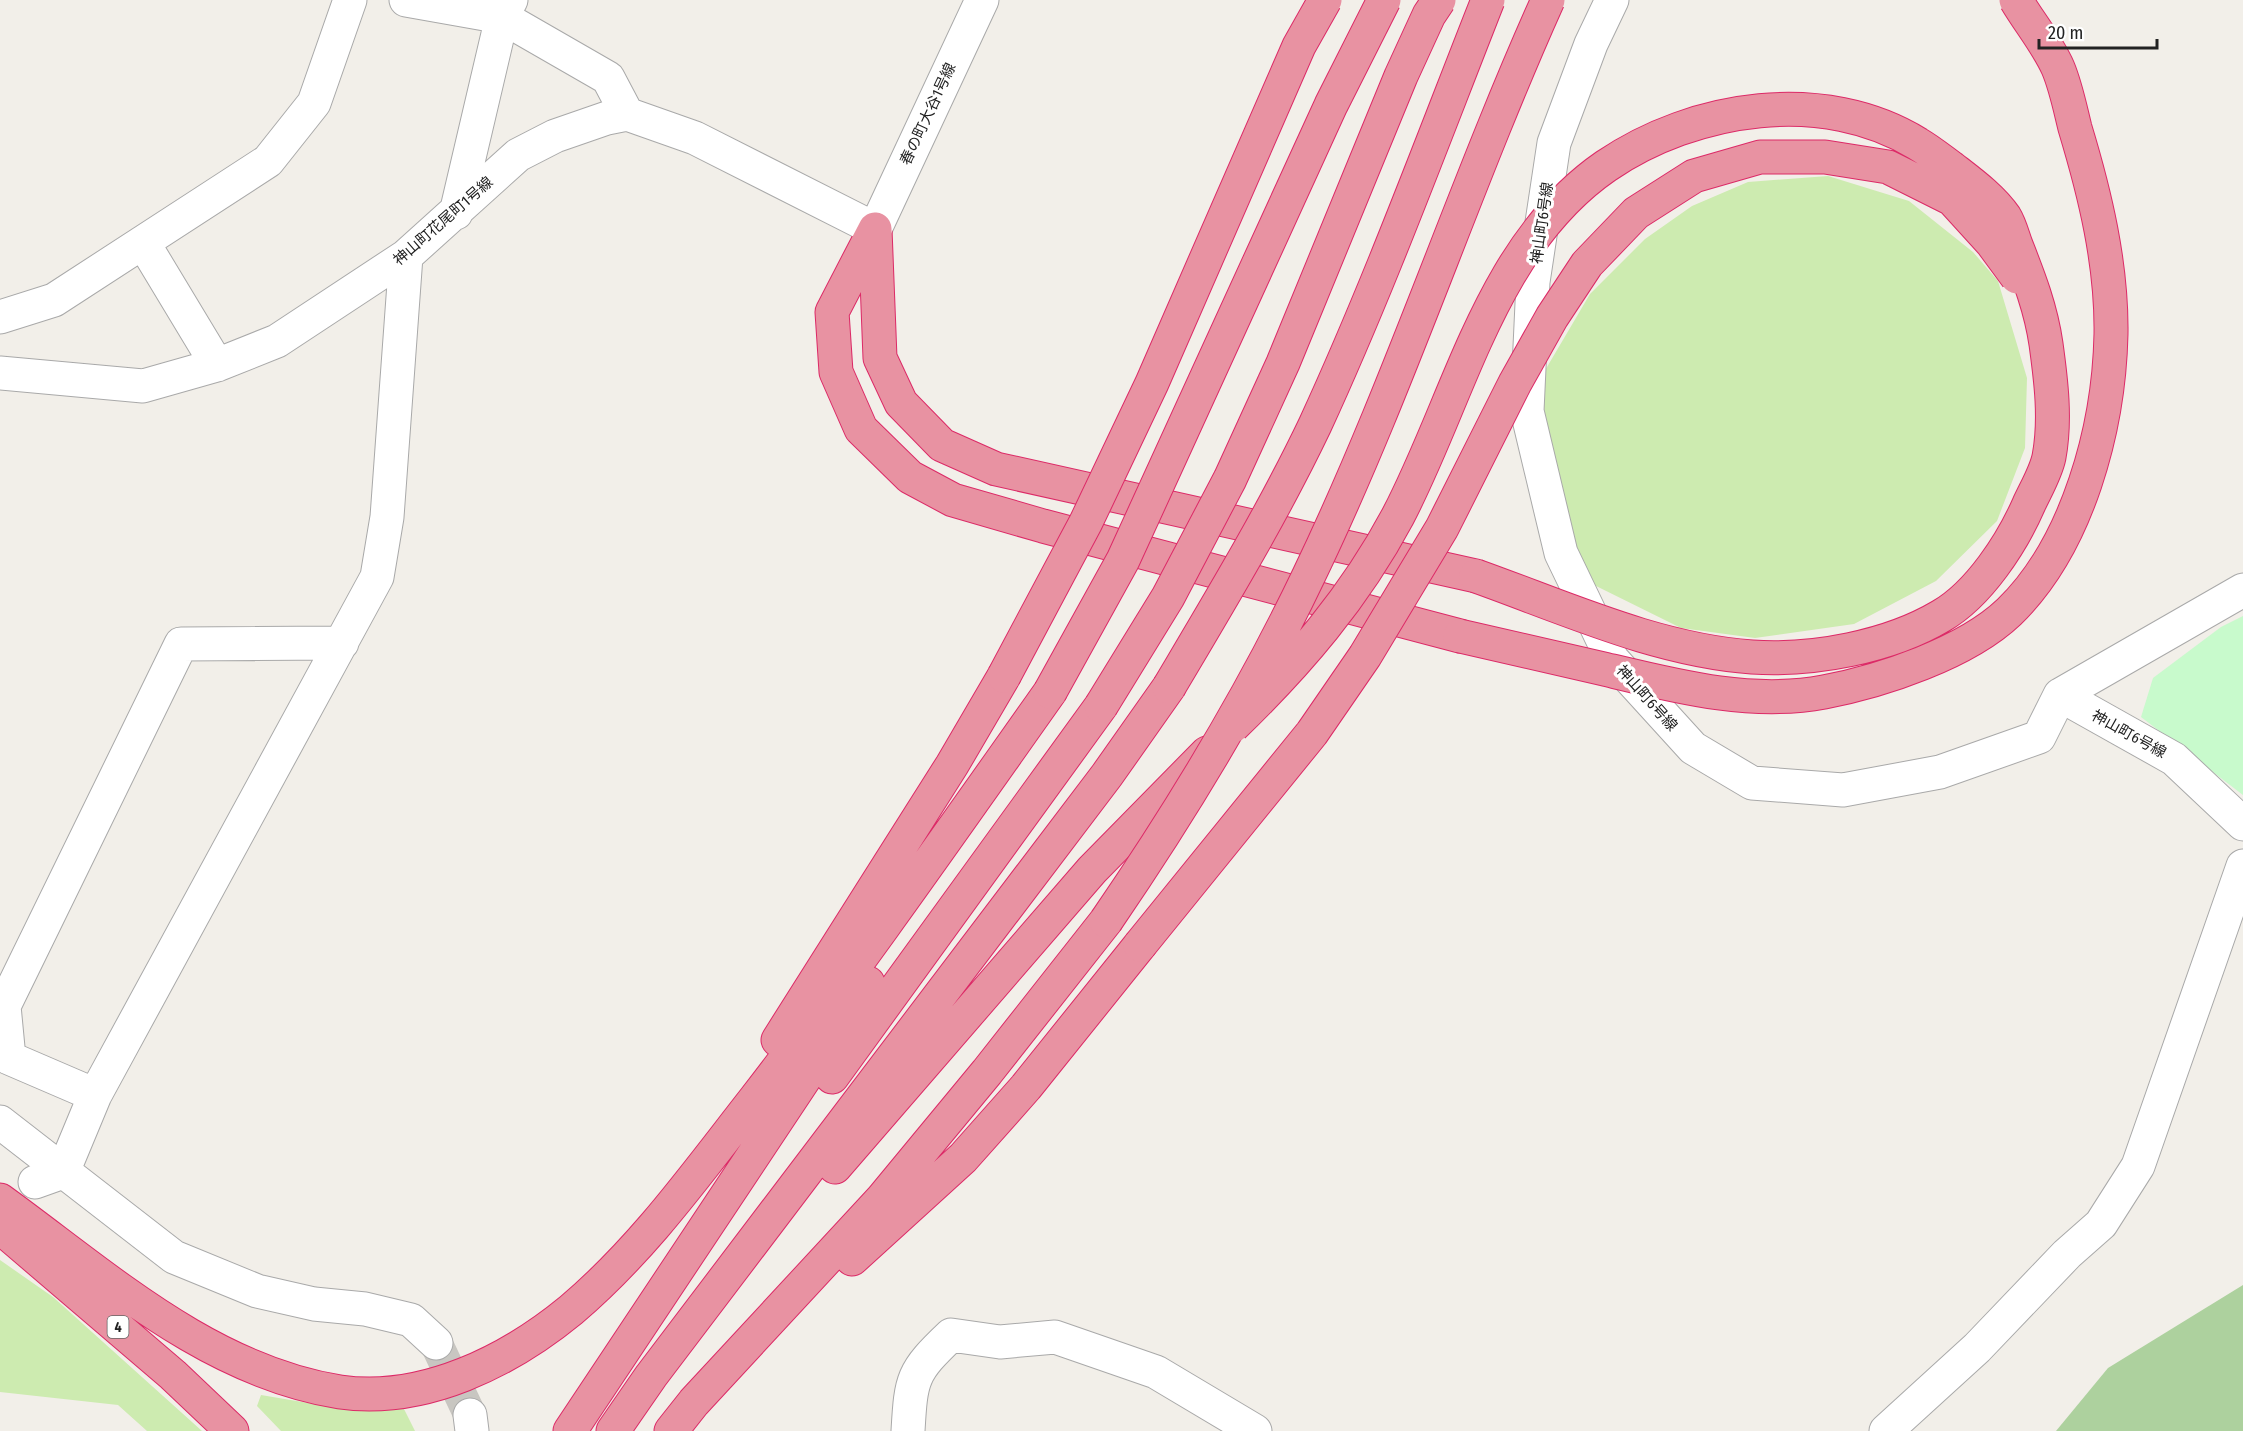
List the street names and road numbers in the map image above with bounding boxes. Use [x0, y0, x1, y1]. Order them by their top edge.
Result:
street label: 春の町大谷1号線 [896, 60, 960, 168]
street label: 神山町花尾町1号線 [390, 173, 496, 269]
street label: 神山町6号線 [1527, 181, 1557, 265]
street label: 神山町6号線 [1613, 661, 1681, 735]
street label: 神山町6号線 [2089, 706, 2169, 762]
road number: 4 [108, 1316, 128, 1338]

